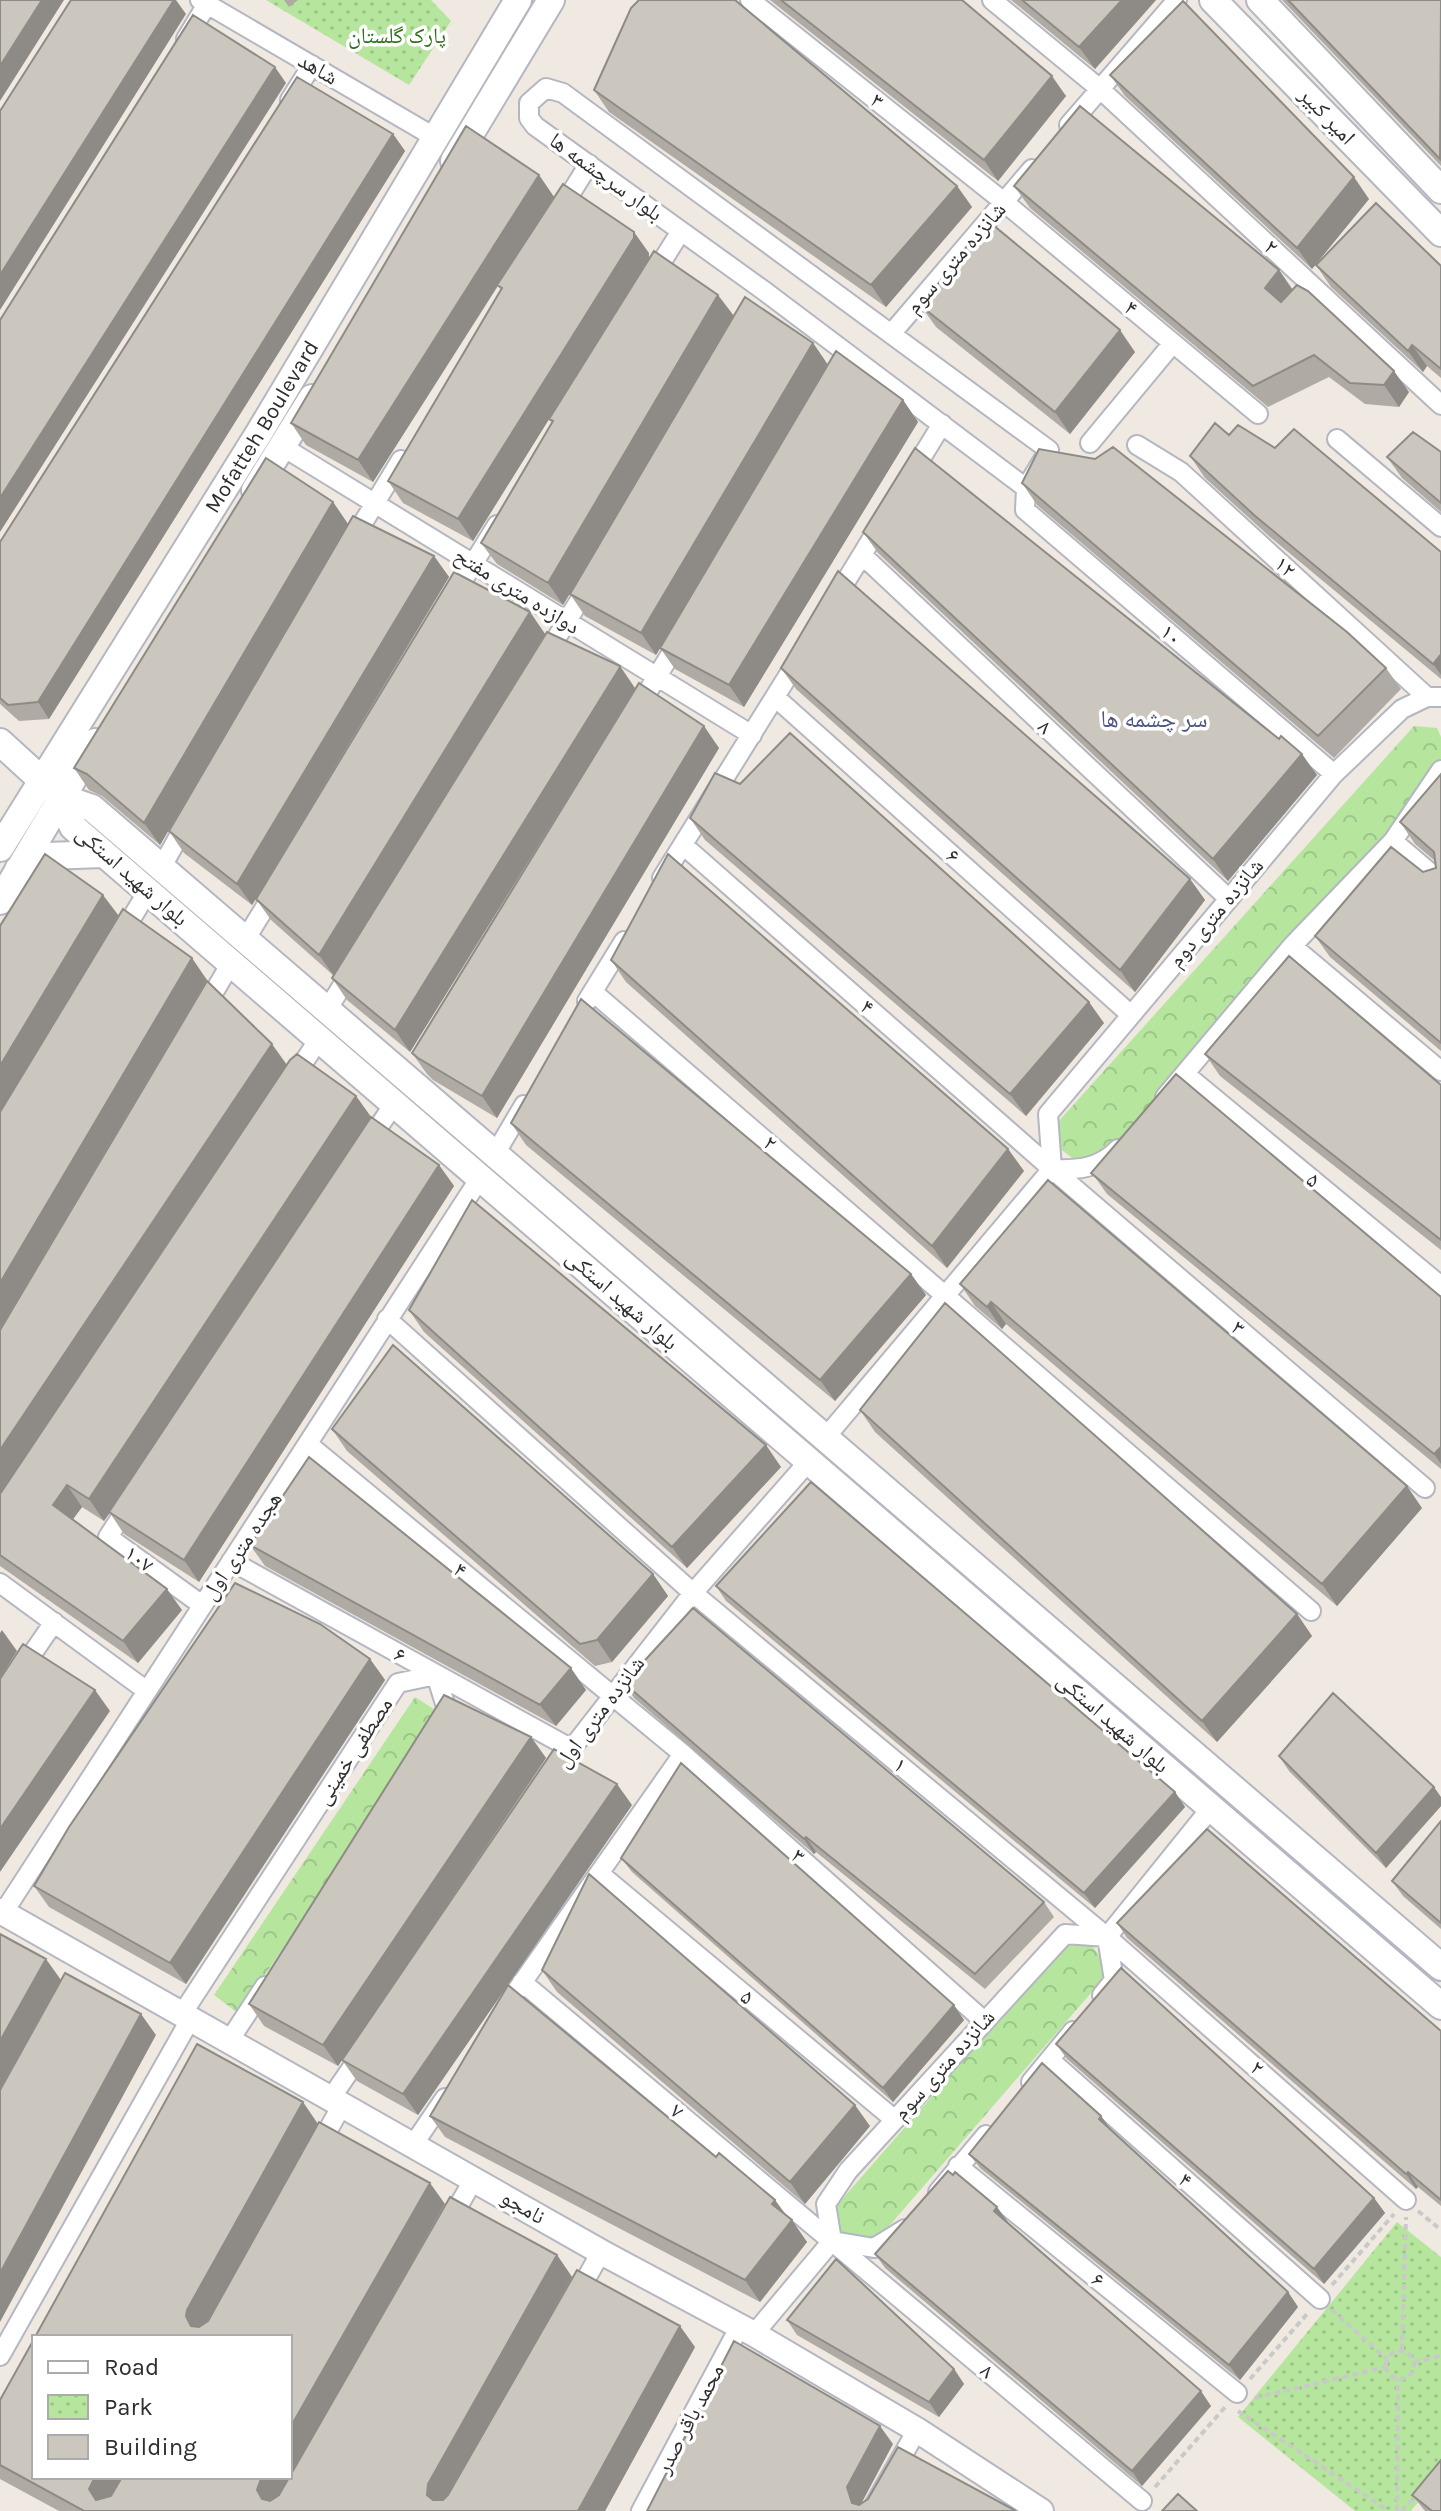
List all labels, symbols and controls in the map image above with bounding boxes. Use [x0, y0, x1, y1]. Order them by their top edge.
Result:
park label: پارک گلستان [348, 23, 446, 49]
street label: شاهد [293, 47, 343, 91]
street label: امیر کبیر [1293, 81, 1361, 150]
street label: ۳ [865, 88, 889, 114]
street label: بلوار سرچشمه ها [544, 127, 668, 227]
street label: شانزده متری سوم [900, 197, 1012, 320]
street label: ۲ [1259, 234, 1283, 260]
street label: ۴ [1119, 295, 1143, 321]
street label: Mofatteh Boulevard [199, 336, 324, 518]
street label: دوازده متری مفتح [449, 542, 585, 640]
street label: ۱۲ [1269, 551, 1301, 583]
street label: ۱۰ [1155, 619, 1187, 651]
district label: سر چشمه ها [1100, 705, 1208, 733]
street label: ۸ [1033, 714, 1058, 740]
street label: بلوار شهید استکی [71, 820, 193, 932]
street label: ۶ [941, 843, 965, 869]
street label: شانزده متری دوم [1163, 853, 1270, 973]
street label: ۴ [855, 994, 879, 1020]
street label: ۲ [758, 1130, 782, 1156]
street label: ۵ [1301, 1167, 1325, 1193]
street label: بلوار شهید استکی [561, 1244, 683, 1356]
street label: ۳ [1226, 1315, 1250, 1341]
street label: هجده متری اول [196, 1487, 288, 1605]
street label: ۱۰۷ [119, 1540, 159, 1578]
street label: ۴ [448, 1557, 472, 1583]
street label: ۶ [389, 1641, 411, 1669]
street label: شانزده متری اول [550, 1651, 650, 1773]
street label: بلوار شهید استکی [1052, 1667, 1174, 1779]
street label: مصطفی خمینی [310, 1693, 398, 1809]
street label: ۱ [888, 1752, 912, 1778]
street label: ۳ [786, 1843, 810, 1869]
street label: ۵ [735, 1984, 759, 2010]
street label: شانزده متری سوم [888, 2004, 1001, 2126]
street label: ۲ [1245, 2055, 1269, 2081]
street label: ۷ [665, 2098, 689, 2124]
street label: ۴ [1173, 2167, 1197, 2193]
street label: نامجو [496, 2184, 550, 2230]
street label: ۶ [1086, 2267, 1110, 2293]
legend [32, 2335, 292, 2479]
text: Road [104, 2353, 159, 2381]
street label: ۸ [975, 2358, 999, 2384]
street label: محمد باقر صدر [650, 2360, 730, 2479]
text: Park [104, 2393, 153, 2421]
text: Building [104, 2433, 197, 2461]

